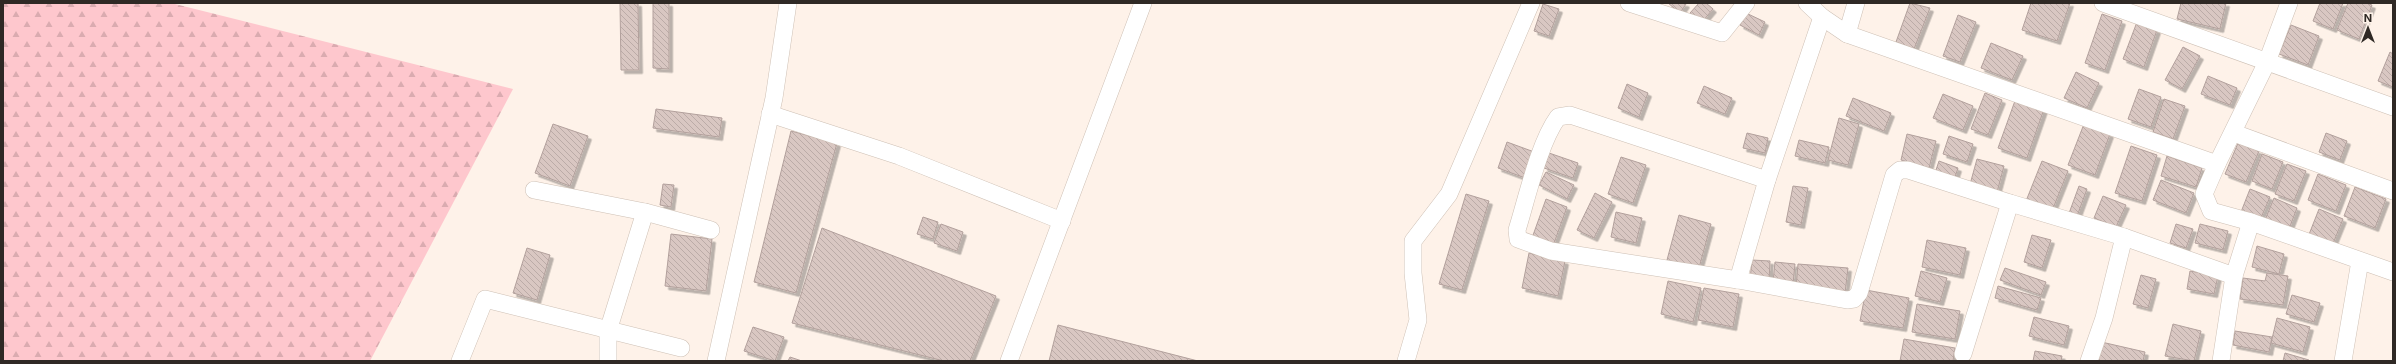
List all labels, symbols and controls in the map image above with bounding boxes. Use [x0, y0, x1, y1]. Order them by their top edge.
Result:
north arrow [2348, 8, 2388, 48]
text: N [2364, 11, 2372, 25]

